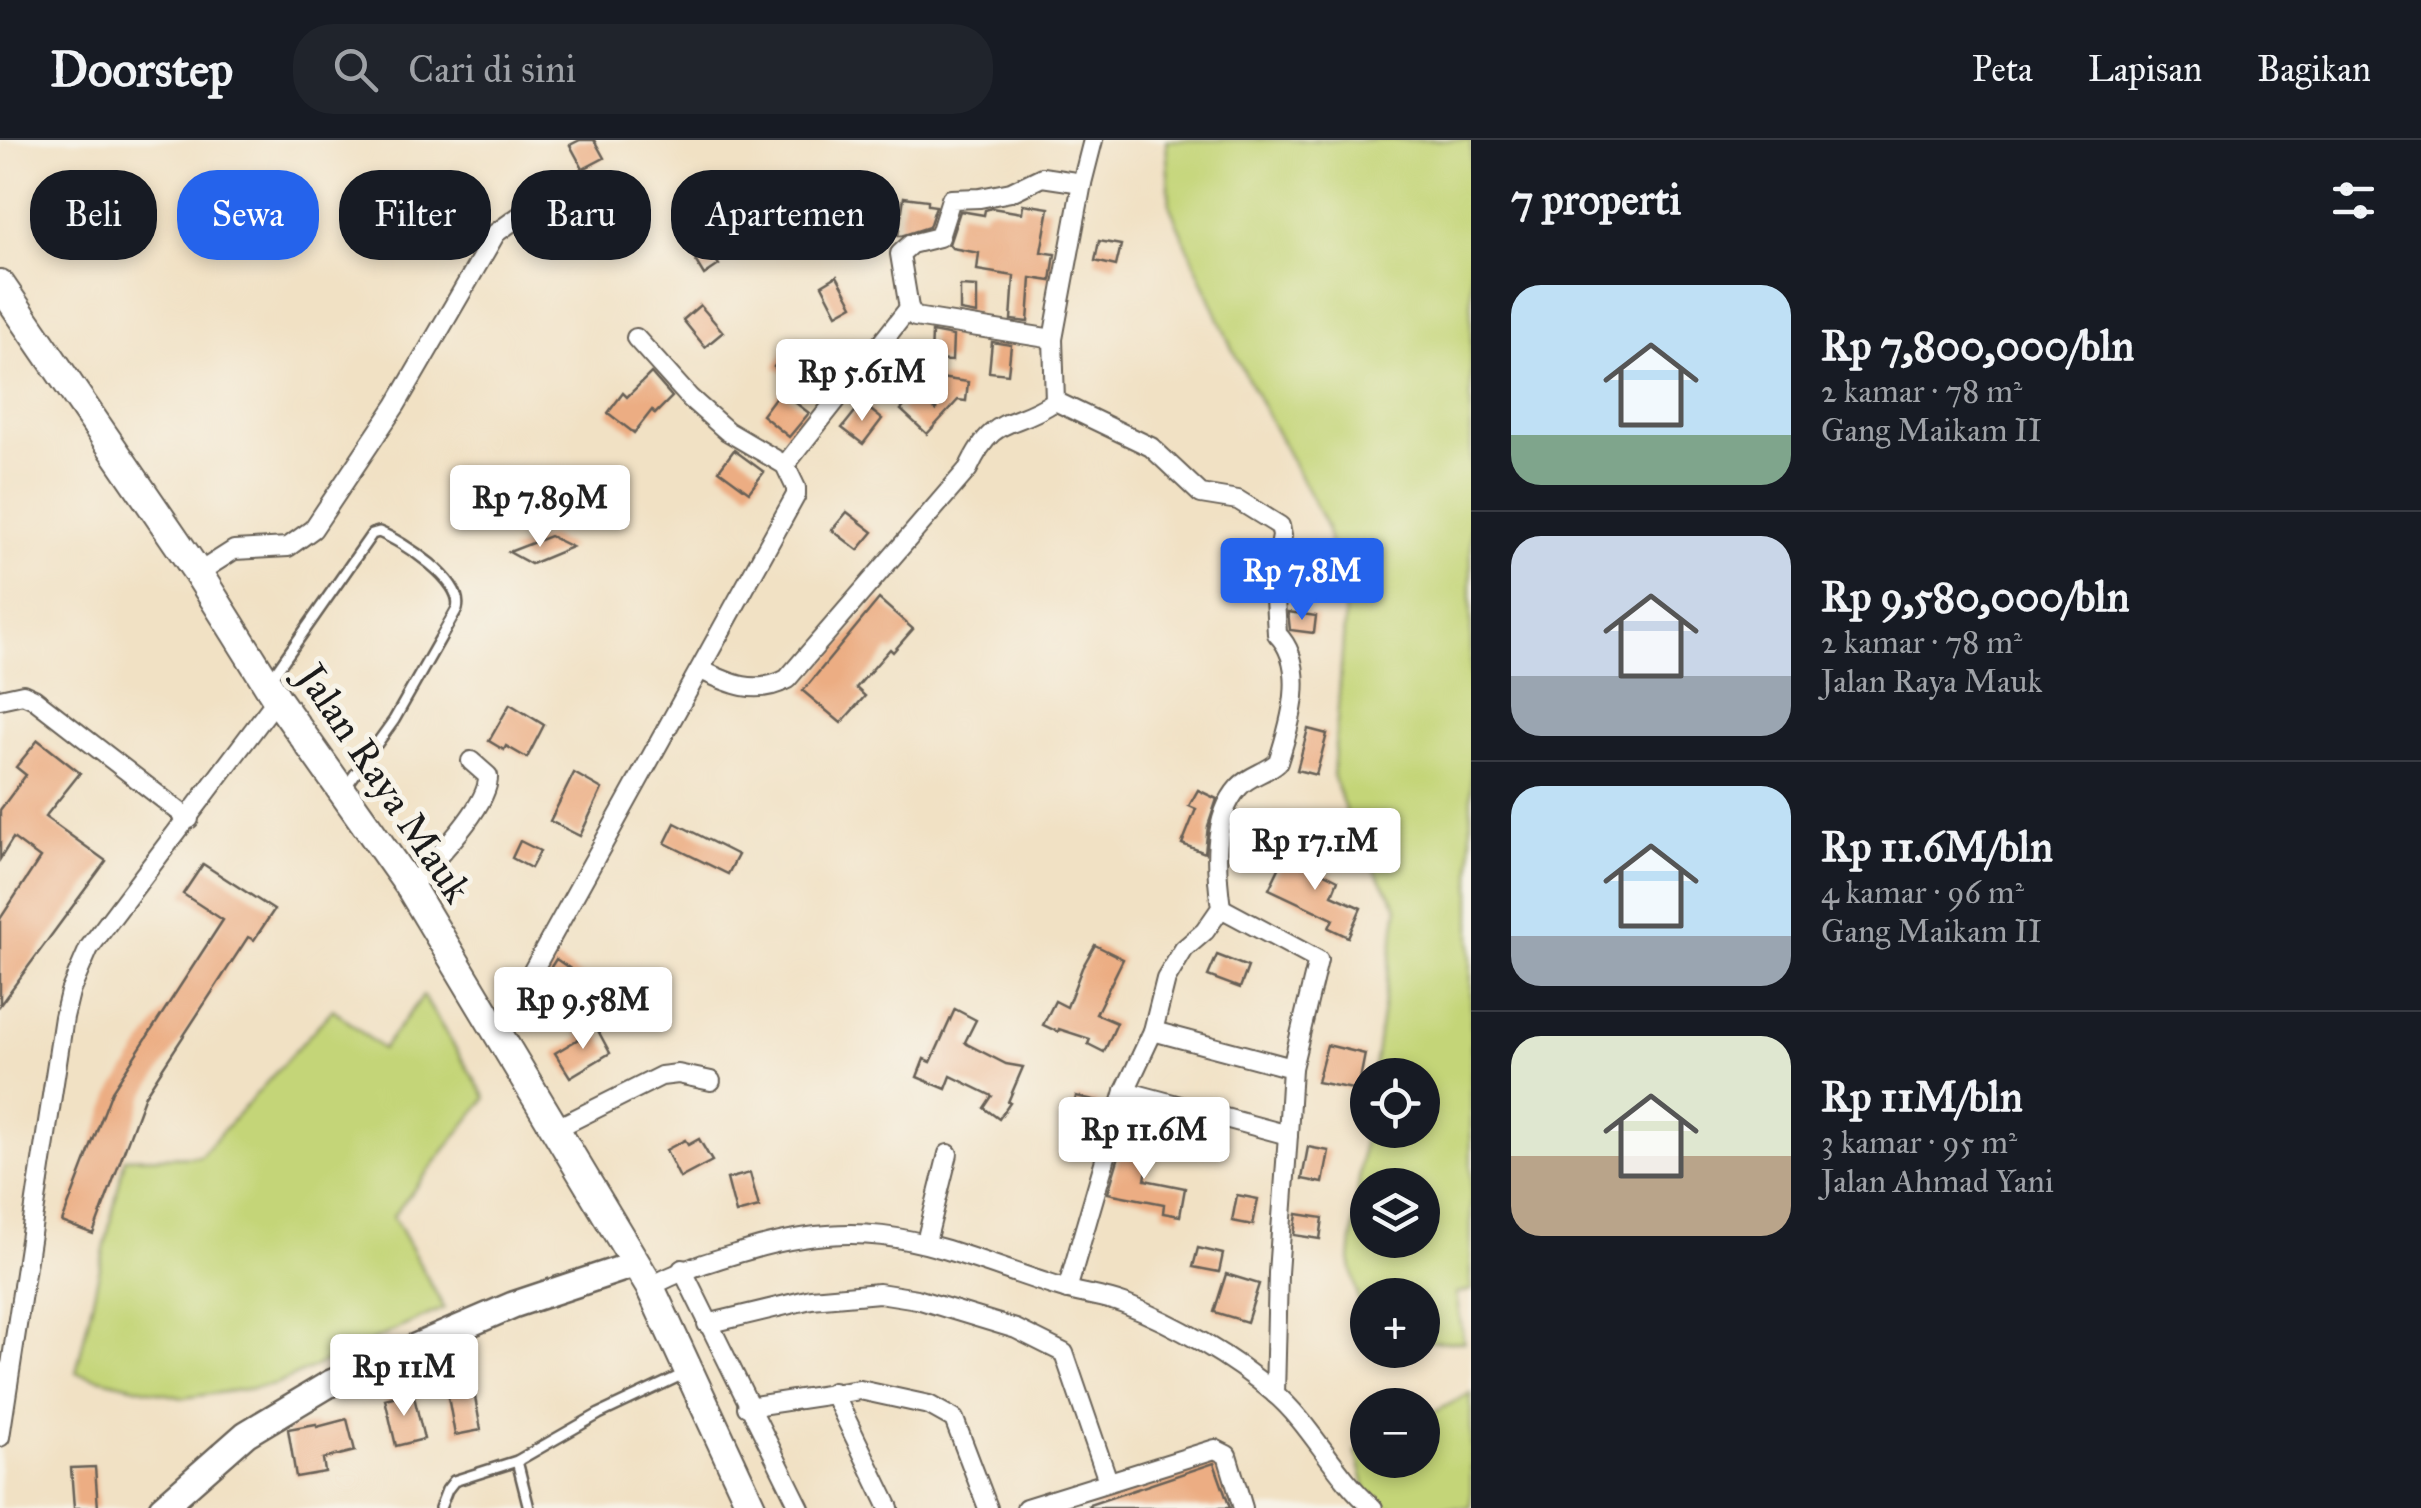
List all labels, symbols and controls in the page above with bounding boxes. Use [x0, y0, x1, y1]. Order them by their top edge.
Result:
search box [293, 24, 993, 114]
text: Doorstep [50, 40, 233, 99]
icon: search [328, 42, 383, 97]
text: Cari di sini [408, 46, 576, 92]
text: Peta [1972, 48, 2033, 91]
text: Lapisan [2088, 48, 2202, 91]
text: Bagikan [2257, 48, 2371, 91]
chip: Beli [30, 170, 157, 260]
chip: Sewa [177, 170, 319, 260]
chip: Filter [339, 170, 491, 260]
chip: Baru [511, 170, 651, 260]
chip: Apartemen [671, 170, 900, 260]
icon: filters [2326, 173, 2381, 228]
text: 7 properti [1511, 174, 1681, 226]
text: Rp 7,800,000/bln [1821, 320, 2134, 372]
icon: home [1591, 325, 1711, 445]
pin: Rp 5.61M [759, 339, 965, 424]
text: Rp 5.61M [798, 352, 926, 391]
text: 2 kamar · 78 m² [1821, 372, 2022, 411]
text: Gang Maikam II [1821, 411, 2042, 450]
pin: Rp 7.89M [437, 465, 643, 550]
text: Rp 7.89M [472, 478, 608, 517]
pin: Rp 7.8M [1210, 538, 1394, 623]
text: Rp 7.8M [1243, 551, 1361, 590]
text: Rp 9,580,000/bln [1821, 571, 2129, 623]
icon: home [1591, 576, 1711, 696]
text: 2 kamar · 78 m² [1821, 623, 2022, 662]
street label: Jalan Raya Mauk [285, 652, 483, 912]
text: Jalan Raya Mauk [1821, 662, 2042, 701]
pin: Rp 17.1M [1212, 808, 1418, 893]
text: Rp 17.1M [1251, 821, 1379, 860]
text: Rp 11.6M/bln [1821, 821, 2053, 873]
icon: home [1591, 826, 1711, 946]
text: 4 kamar · 96 m² [1821, 873, 2024, 912]
text: Gang Maikam II [1821, 912, 2042, 951]
pin: Rp 9.58M [480, 967, 686, 1052]
text: Rp 9.58M [516, 980, 650, 1019]
map controls [1350, 1058, 1440, 1478]
button: locate [1350, 1058, 1440, 1148]
text: Rp 11M/bln [1821, 1071, 2023, 1123]
icon: home [1591, 1076, 1711, 1196]
pin: Rp 11.6M [1041, 1097, 1247, 1182]
text: Rp 11.6M [1081, 1110, 1207, 1149]
text: 3 kamar · 95 m² [1821, 1123, 2017, 1162]
text: Jalan Ahmad Yani [1821, 1162, 2054, 1201]
button: layers [1350, 1168, 1440, 1258]
button: + [1350, 1278, 1440, 1368]
pin: Rp 11M [323, 1334, 485, 1419]
text: Rp 11M [352, 1347, 456, 1386]
button: − [1350, 1388, 1440, 1478]

